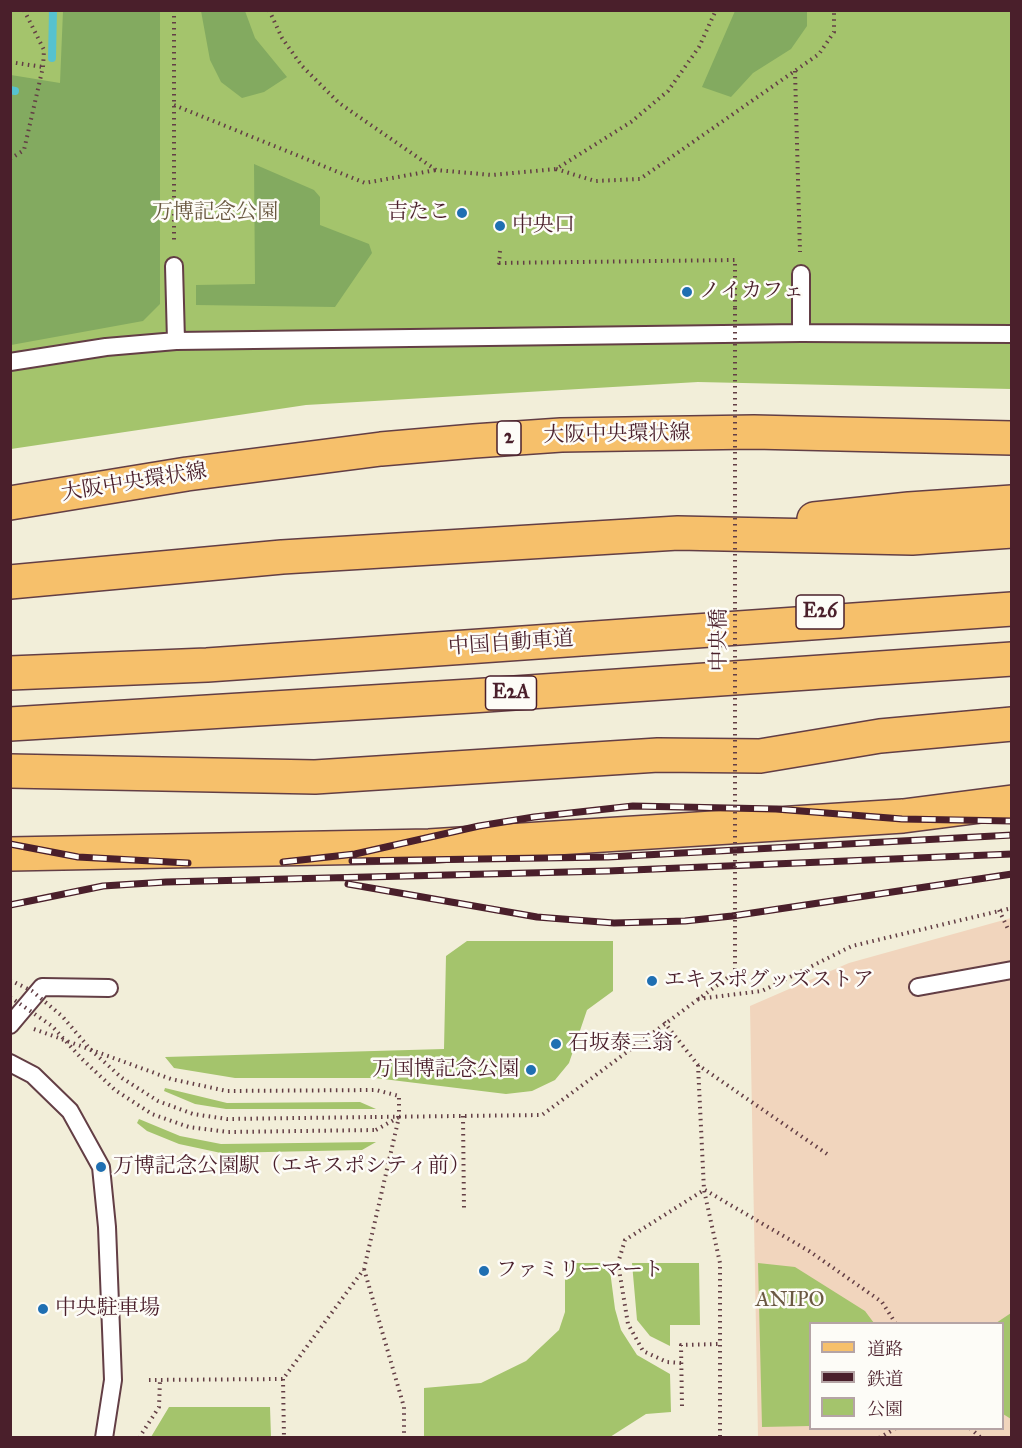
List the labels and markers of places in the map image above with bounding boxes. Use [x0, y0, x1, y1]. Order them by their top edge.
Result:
place label: 吉たこ [387, 200, 450, 226]
marker: 吉たこ [455, 206, 469, 220]
place label: 中央口 [512, 213, 575, 239]
marker: 中央口 [493, 219, 507, 233]
place label: ノイカフェ [699, 279, 804, 305]
marker: ノイカフェ [680, 285, 694, 299]
place label: エキスポグッズストア [664, 968, 874, 994]
marker: エキスポグッズストア [645, 974, 659, 988]
place label: 石坂泰三翁 [568, 1031, 673, 1057]
marker: 石坂泰三翁 [549, 1037, 563, 1051]
place label: 万国博記念公園 [372, 1057, 519, 1083]
marker: 万国博記念公園 [524, 1063, 538, 1077]
place label: 万博記念公園駅（エキスポシティ前） [113, 1154, 470, 1180]
marker: 万博記念公園駅（エキスポシティ前） [94, 1160, 108, 1174]
place label: ファミリーマート [496, 1258, 664, 1284]
marker: ファミリーマート [477, 1264, 491, 1278]
place label: 中央駐車場 [55, 1296, 160, 1322]
marker: 中央駐車場 [36, 1302, 50, 1316]

